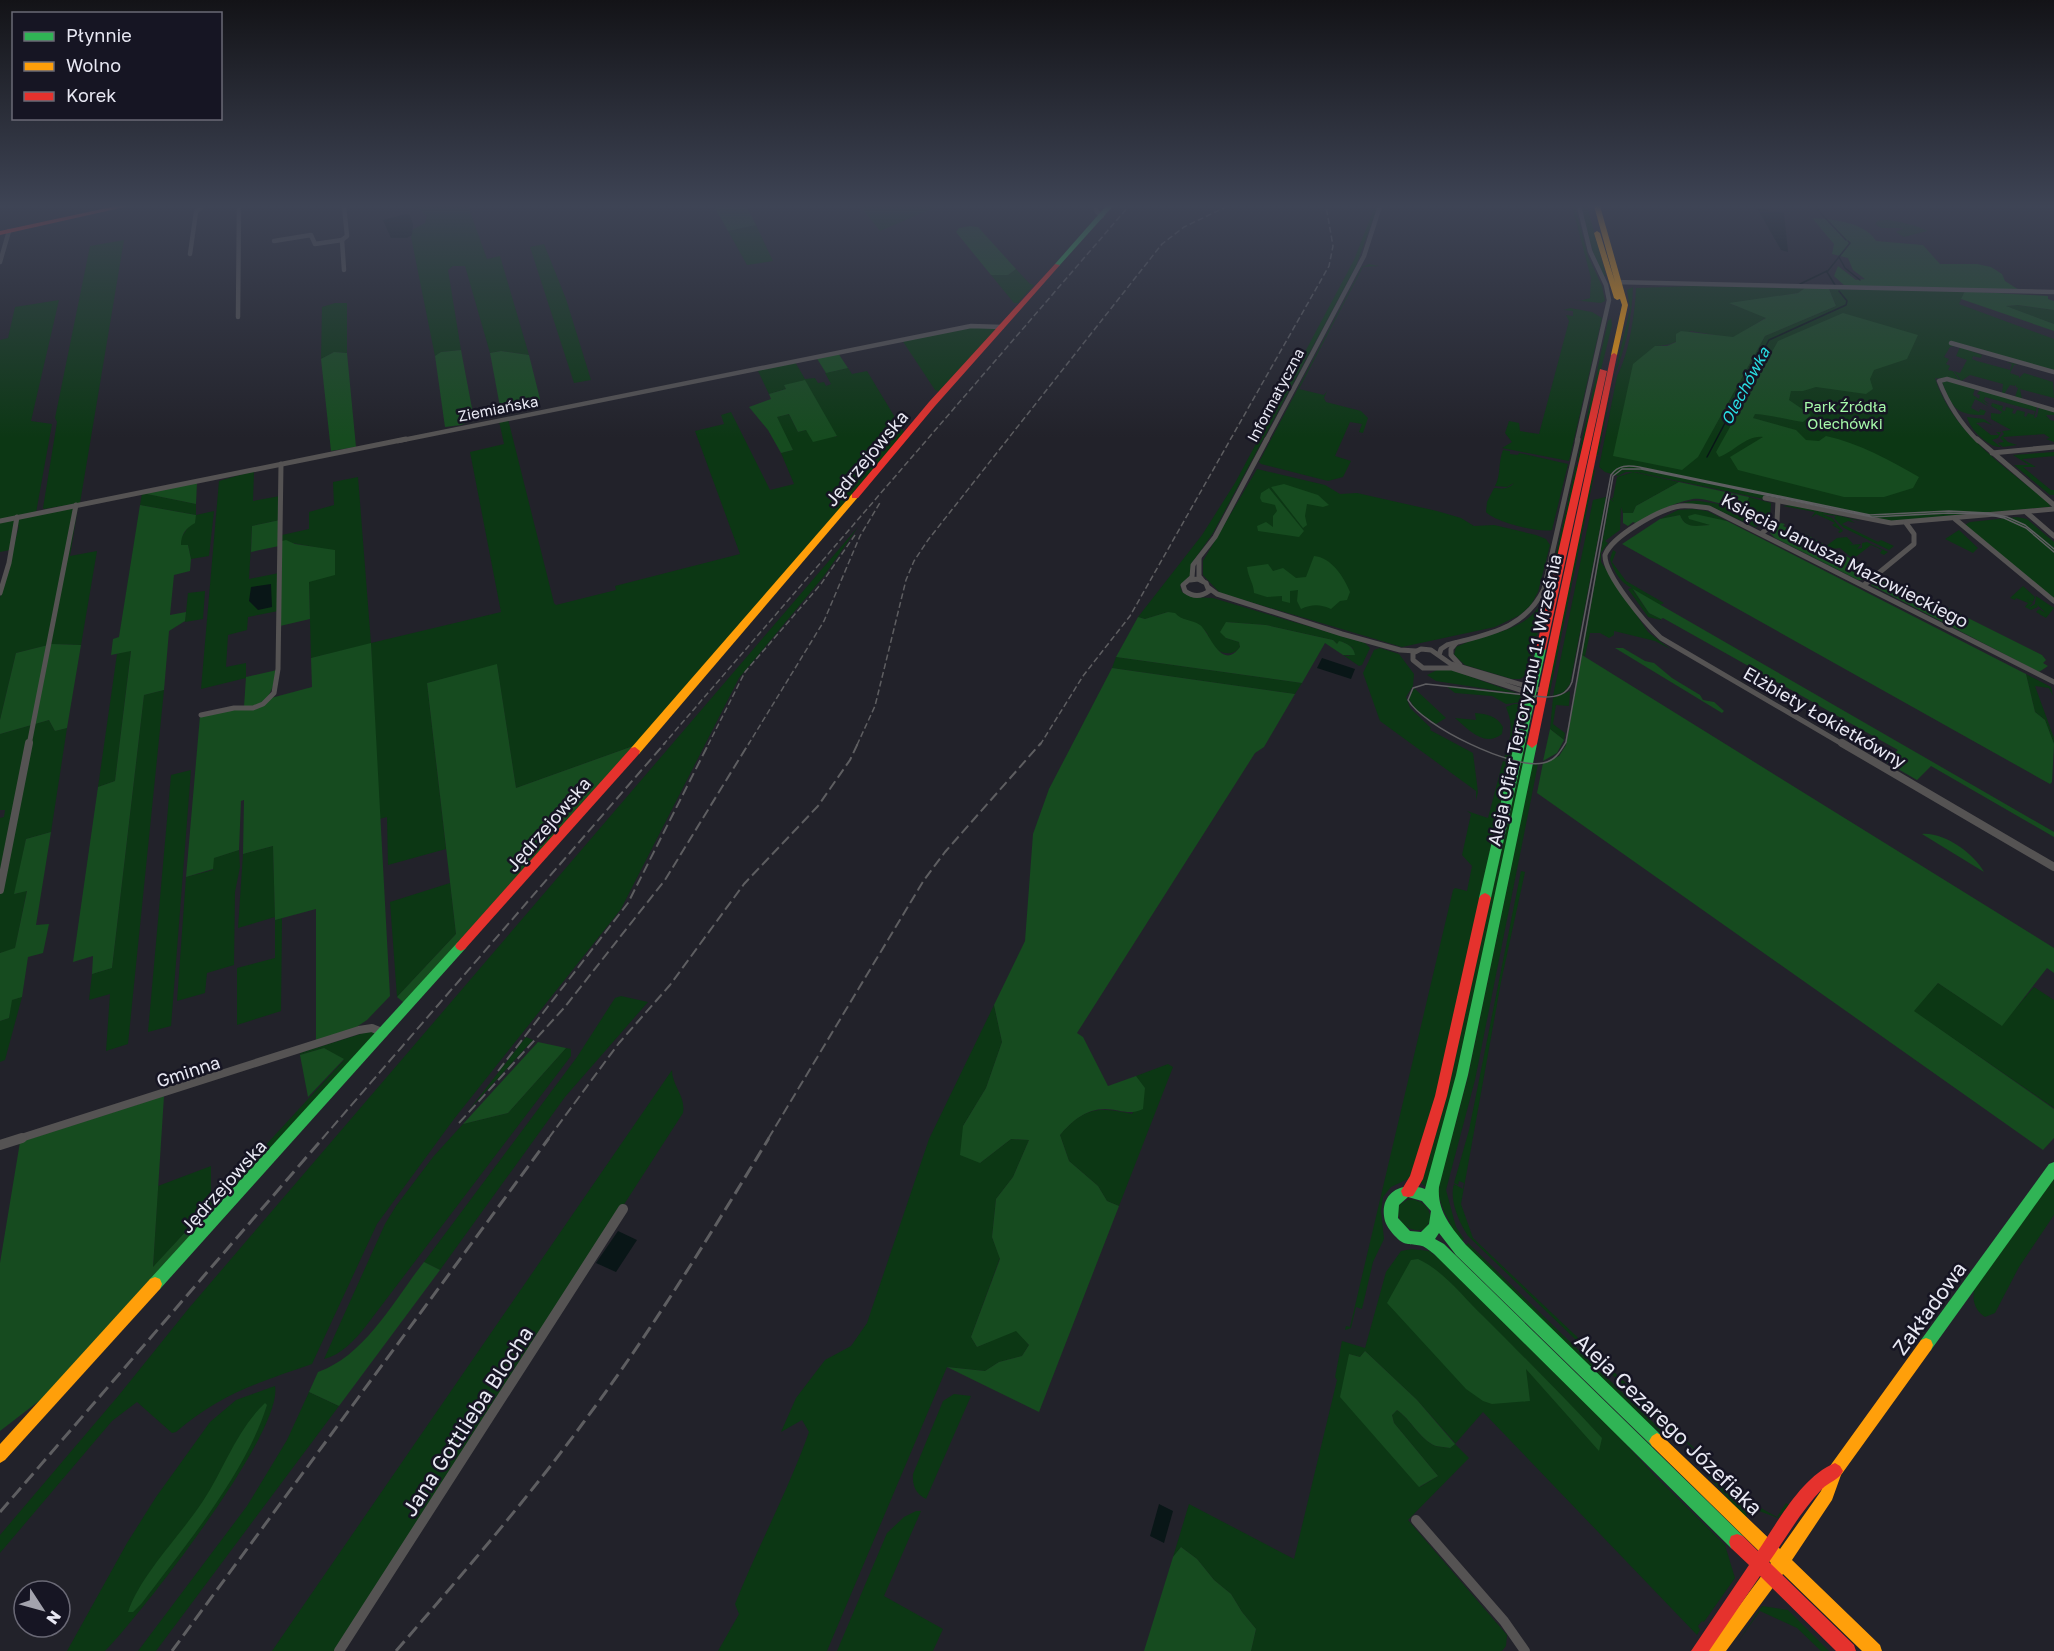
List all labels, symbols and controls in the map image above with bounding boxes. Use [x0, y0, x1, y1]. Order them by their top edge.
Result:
legend [12, 12, 222, 120]
text: Płynnie [66, 24, 132, 46]
text: Wolno [66, 54, 121, 76]
text: Korek [66, 84, 116, 106]
water label: Olechówka [1716, 343, 1774, 428]
street label: Informatyczna [1243, 345, 1307, 445]
street label: Ziemiańska [456, 391, 540, 425]
park label: Park Źródła Olechówki [1804, 397, 1886, 432]
street label: Jędrzejowska [820, 406, 912, 510]
street label: Księcia Janusza Mazowieckiego [1718, 488, 1972, 632]
street label: Aleja Ofiar Terroryzmu 11 Września [1482, 552, 1566, 848]
street label: Elżbiety Łokietkówny [1740, 661, 1910, 773]
street label: Jędrzejowska [501, 772, 595, 876]
street label: Gminna [153, 1050, 223, 1092]
street label: Jędrzejowska [175, 1135, 271, 1237]
street label: Zakładowa [1887, 1256, 1971, 1360]
street label: Jana Gottlieba Blocha [396, 1321, 538, 1521]
street label: Aleja Cezarego Józefiaka [1570, 1328, 1768, 1520]
north arrow [12, 1579, 72, 1639]
text: N [42, 1607, 66, 1629]

